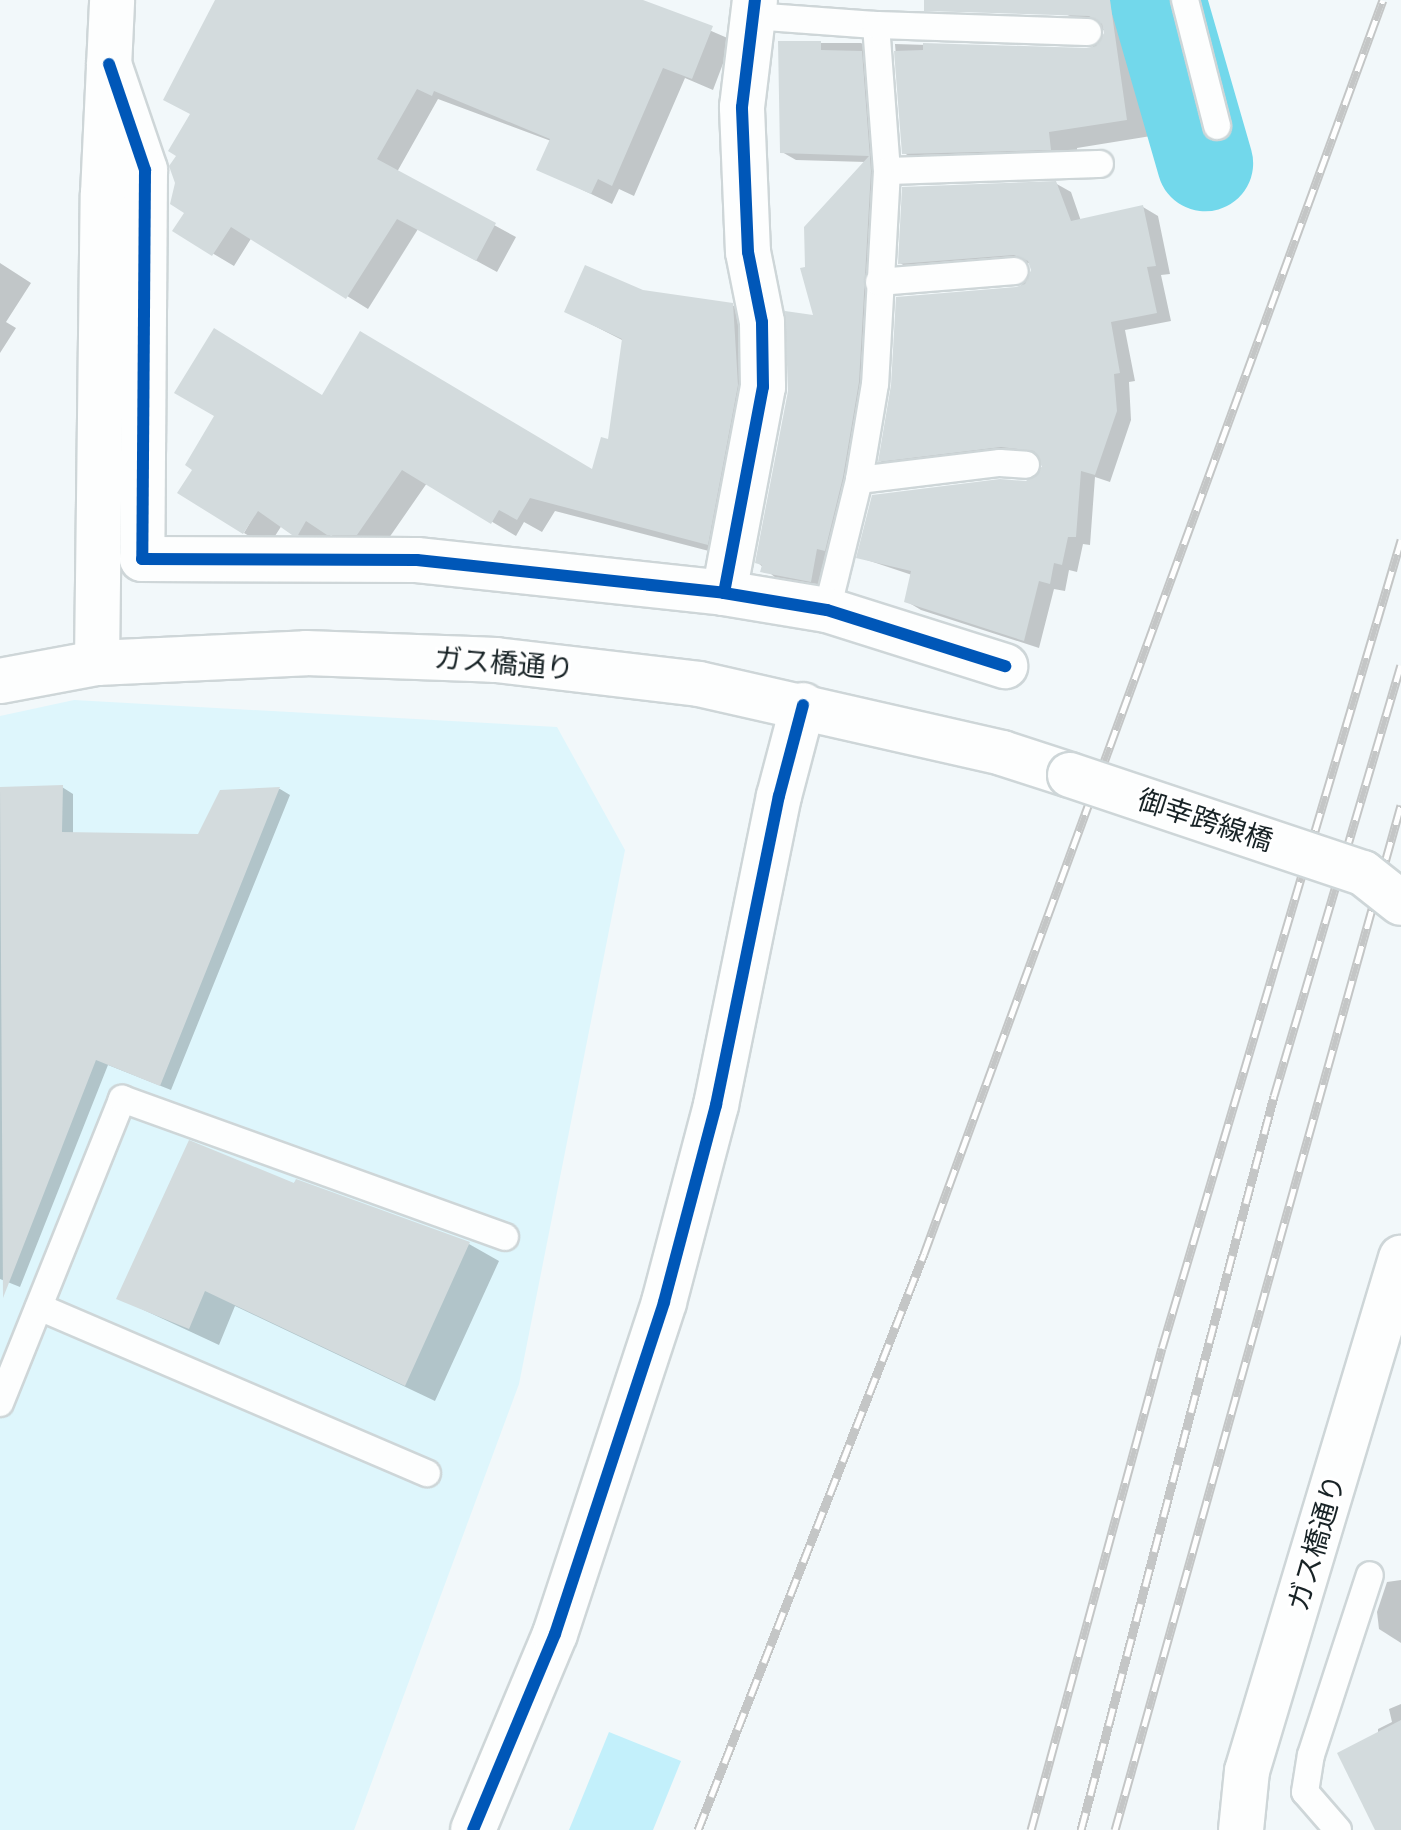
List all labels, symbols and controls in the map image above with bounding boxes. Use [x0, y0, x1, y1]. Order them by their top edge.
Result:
street label: ガス橋通り [433, 641, 575, 687]
street label: 御幸跨線橋 [1133, 783, 1277, 859]
street label: ガス橋通り [1282, 1471, 1352, 1615]

